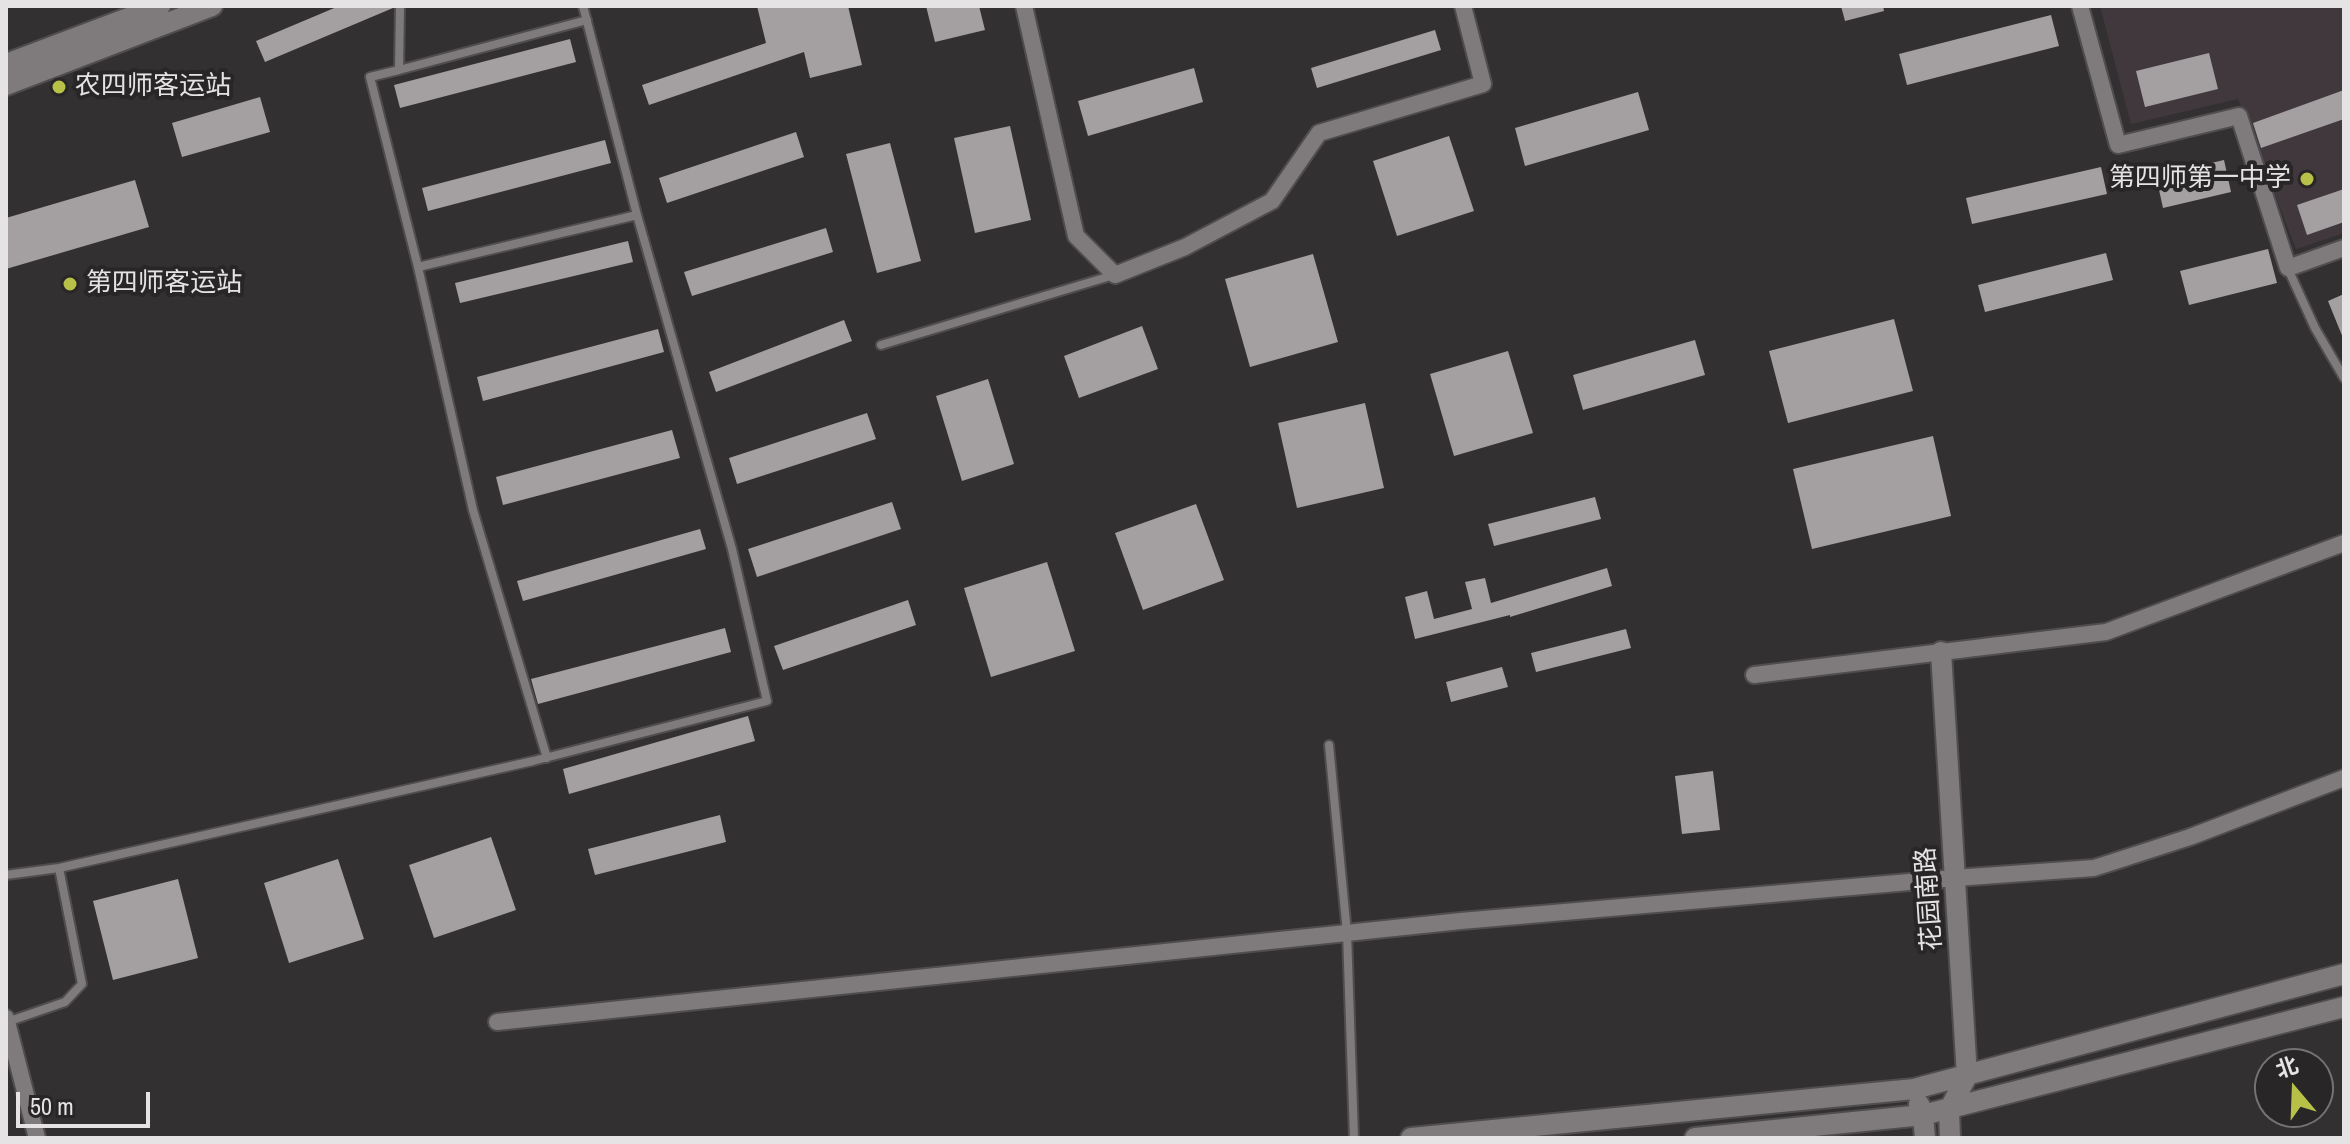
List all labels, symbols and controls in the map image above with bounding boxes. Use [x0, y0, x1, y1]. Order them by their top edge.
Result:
place label: 农四师客运站 [75, 71, 231, 103]
marker: 农四师客运站 [50, 78, 68, 96]
place label: 第四师第一中学 [2109, 163, 2291, 195]
marker: 第四师第一中学 [2298, 170, 2316, 188]
place label: 第四师客运站 [86, 268, 242, 300]
marker: 第四师客运站 [61, 275, 79, 293]
street label: 花园南路 [1911, 846, 1949, 952]
north arrow [2254, 1048, 2334, 1128]
text: 北 [2272, 1049, 2302, 1085]
scale bar [20, 1076, 154, 1126]
text: 50 m [30, 1090, 74, 1122]

